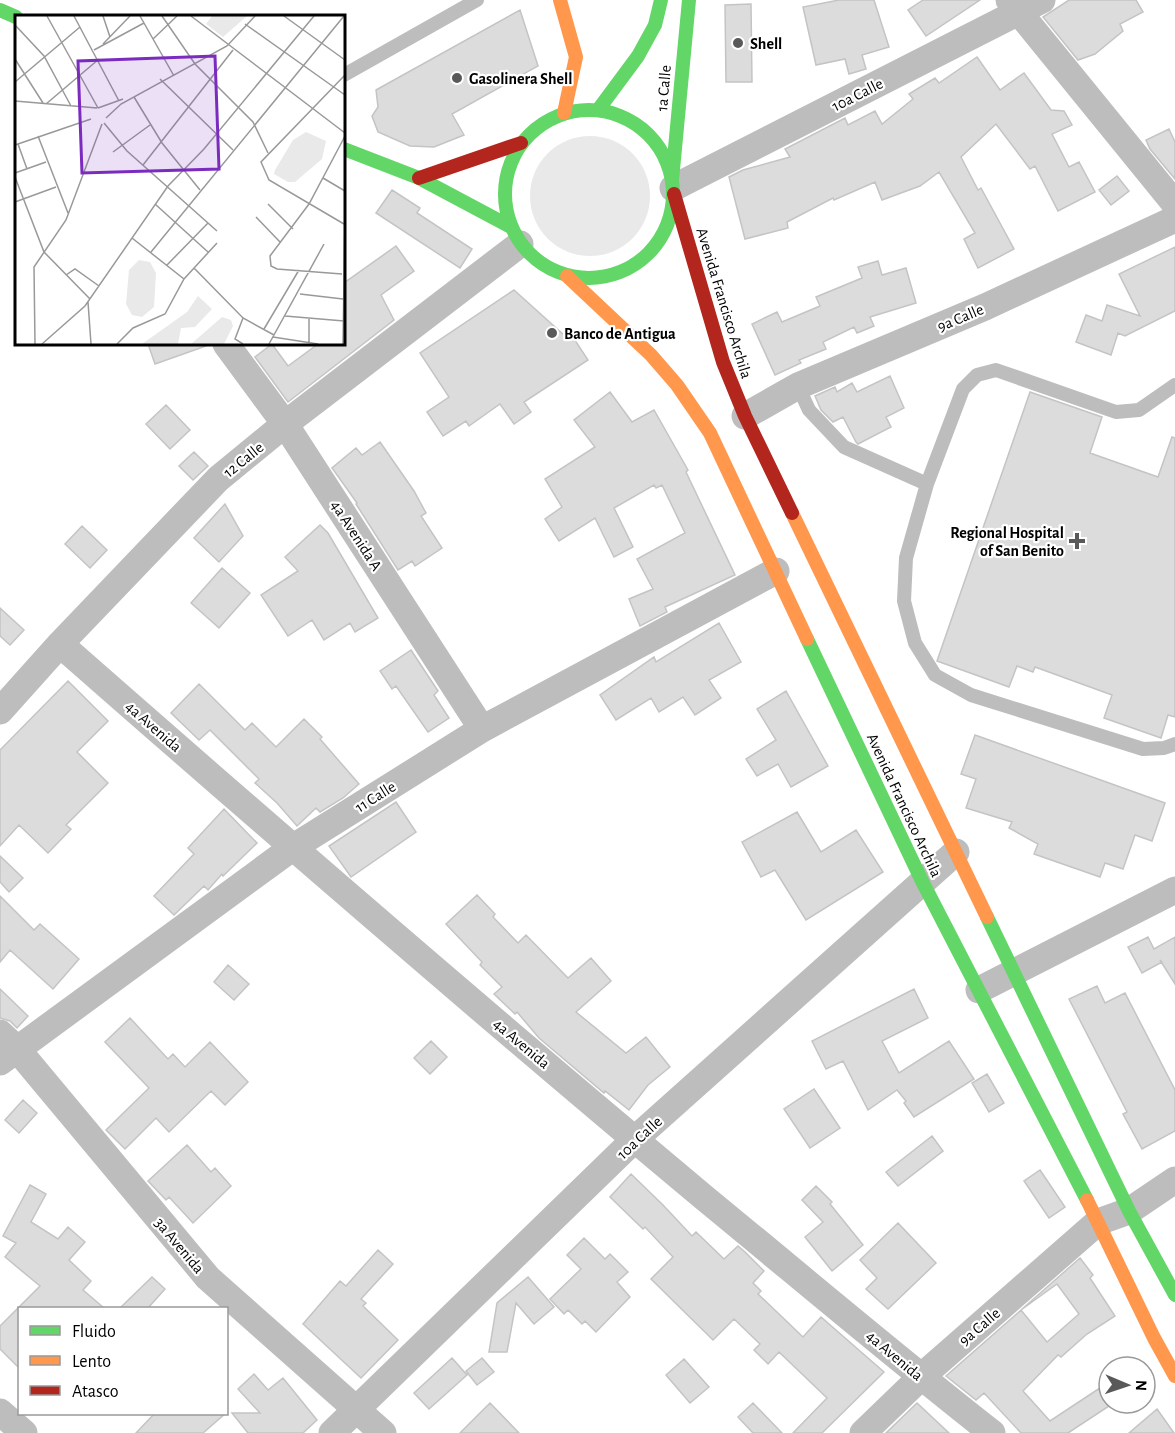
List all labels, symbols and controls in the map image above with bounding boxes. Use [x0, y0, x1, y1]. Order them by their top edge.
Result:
inset map [15, 15, 345, 345]
marker: Shell [731, 36, 745, 50]
place label: Shell [750, 36, 782, 52]
street label: 1a Calle [654, 64, 674, 112]
marker: Gasolinera Shell [450, 71, 464, 85]
place label: Gasolinera Shell [469, 71, 572, 87]
street label: 10a Calle [829, 75, 886, 115]
street label: Avenida Francisco Archila [693, 226, 755, 381]
street label: 9a Calle [935, 301, 986, 335]
marker: Banco de Antigua [545, 326, 559, 340]
place label: Banco de Antigua [564, 326, 676, 342]
street label: 12 Calle [221, 439, 267, 481]
street label: 4a Avenida A [328, 498, 385, 574]
place label: Regional Hospital of San Benito [950, 525, 1064, 559]
marker: Regional Hospital of San Benito [1068, 532, 1086, 550]
street label: 4a Avenida [122, 698, 184, 755]
street label: Avenida Francisco Archila [864, 731, 944, 880]
street label: 11 Calle [352, 778, 399, 815]
street label: 4a Avenida [490, 1016, 553, 1072]
street label: 10a Calle [614, 1113, 665, 1162]
street label: 3a Avenida [151, 1215, 207, 1277]
street label: 9a Calle [956, 1305, 1003, 1349]
legend [18, 1307, 228, 1415]
text: Fluido [72, 1323, 116, 1341]
street label: 4a Avenida [863, 1328, 926, 1384]
text: Lento [72, 1353, 111, 1371]
north arrow [1097, 1355, 1157, 1415]
text: N [1133, 1380, 1149, 1391]
text: Atasco [72, 1383, 119, 1401]

